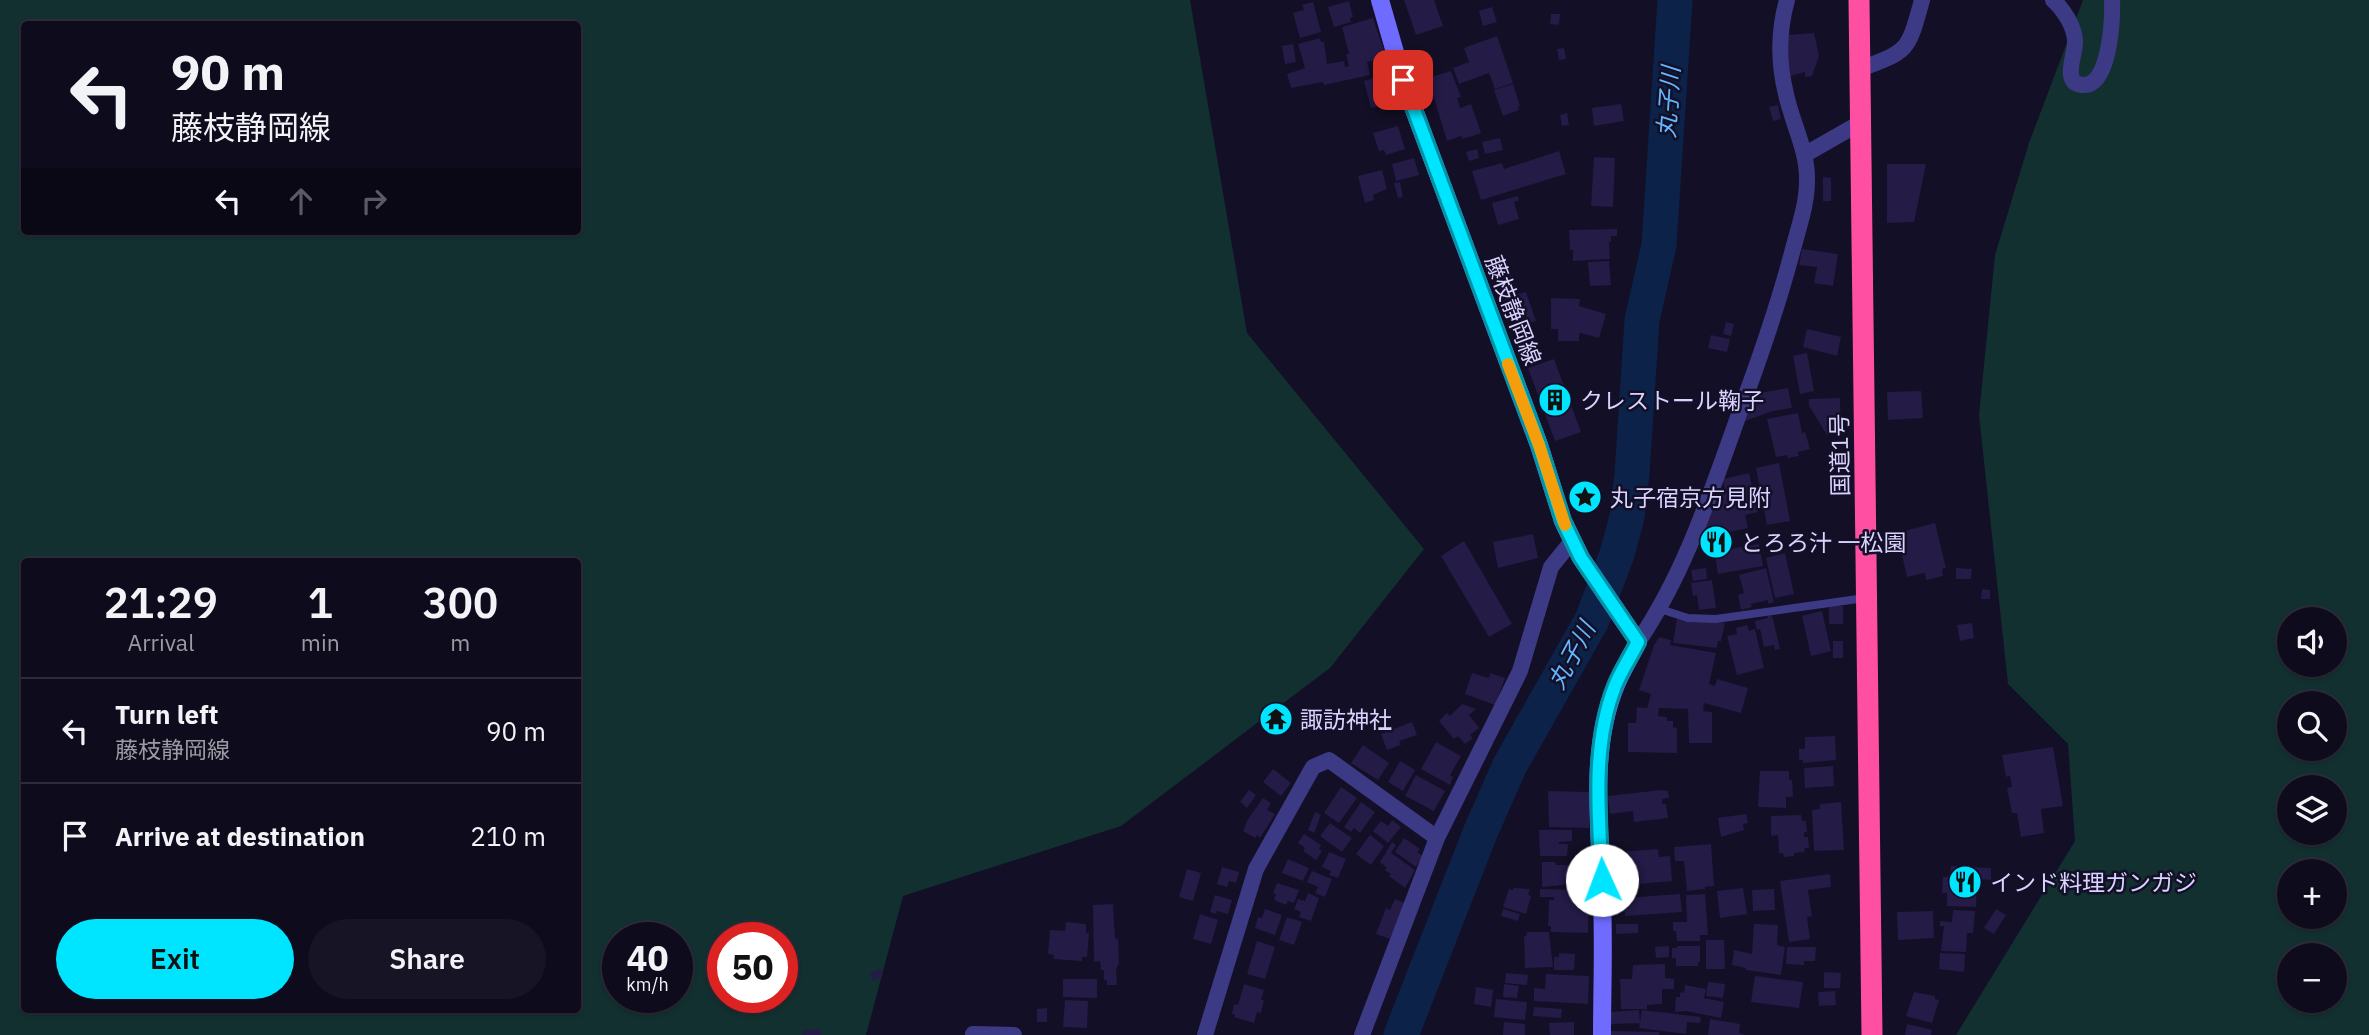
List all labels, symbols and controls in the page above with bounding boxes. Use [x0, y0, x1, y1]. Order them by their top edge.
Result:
text: 90 m [171, 40, 285, 103]
icon: left [56, 49, 147, 140]
pin [1373, 50, 1433, 110]
icon: arrive [1384, 61, 1422, 99]
water label: 丸子川 [1650, 62, 1687, 139]
text: 藤枝静岡線 [171, 106, 331, 148]
icon: left [209, 182, 247, 220]
icon: ahead [282, 182, 320, 220]
icon: right [355, 182, 393, 220]
street label: 藤枝静岡線 [1479, 251, 1549, 369]
building icon: クレストール鞠子 [1536, 381, 1574, 419]
place label: クレストール鞠子 [1580, 385, 1764, 415]
street label: 国道1号 [1823, 413, 1855, 497]
place icon: 丸子宿京方見附 [1566, 478, 1604, 516]
place label: 丸子宿京方見附 [1610, 482, 1771, 512]
restaurant icon: とろろ汁 一松園 [1697, 523, 1735, 561]
place label: とろろ汁 一松園 [1740, 527, 1906, 557]
text: 21:29 [104, 575, 218, 630]
text: 1 [308, 575, 333, 630]
text: 300 [423, 575, 498, 630]
map controls [2277, 607, 2347, 1013]
button: sound [2277, 607, 2347, 677]
water label: 丸子川 [1540, 613, 1603, 694]
text: Arrival [127, 627, 194, 657]
text: min [301, 627, 340, 657]
text: m [450, 627, 470, 657]
button: search [2277, 691, 2347, 761]
text: Turn left [115, 697, 218, 731]
temple icon: 諏訪神社 [1257, 700, 1295, 738]
place label: 諏訪神社 [1300, 704, 1392, 734]
icon: left [56, 712, 94, 750]
text: 90 m [486, 714, 546, 748]
text: 藤枝静岡線 [115, 734, 230, 764]
button: layers [2277, 775, 2347, 845]
icon: arrive [56, 817, 94, 855]
text: Arrive at destination [115, 819, 365, 853]
text: 210 m [470, 819, 546, 853]
position arrow [1565, 843, 1639, 917]
button: + [2277, 859, 2347, 929]
restaurant icon: インド料理ガンガジ [1946, 863, 1984, 901]
place label: インド料理ガンガジ [1990, 867, 2197, 897]
button: Exit [56, 919, 294, 999]
button: Share [308, 919, 546, 999]
speed limit sign: 50 [707, 922, 798, 1013]
text: 40 [626, 935, 669, 981]
button: − [2277, 943, 2347, 1013]
text: km/h [626, 973, 669, 996]

